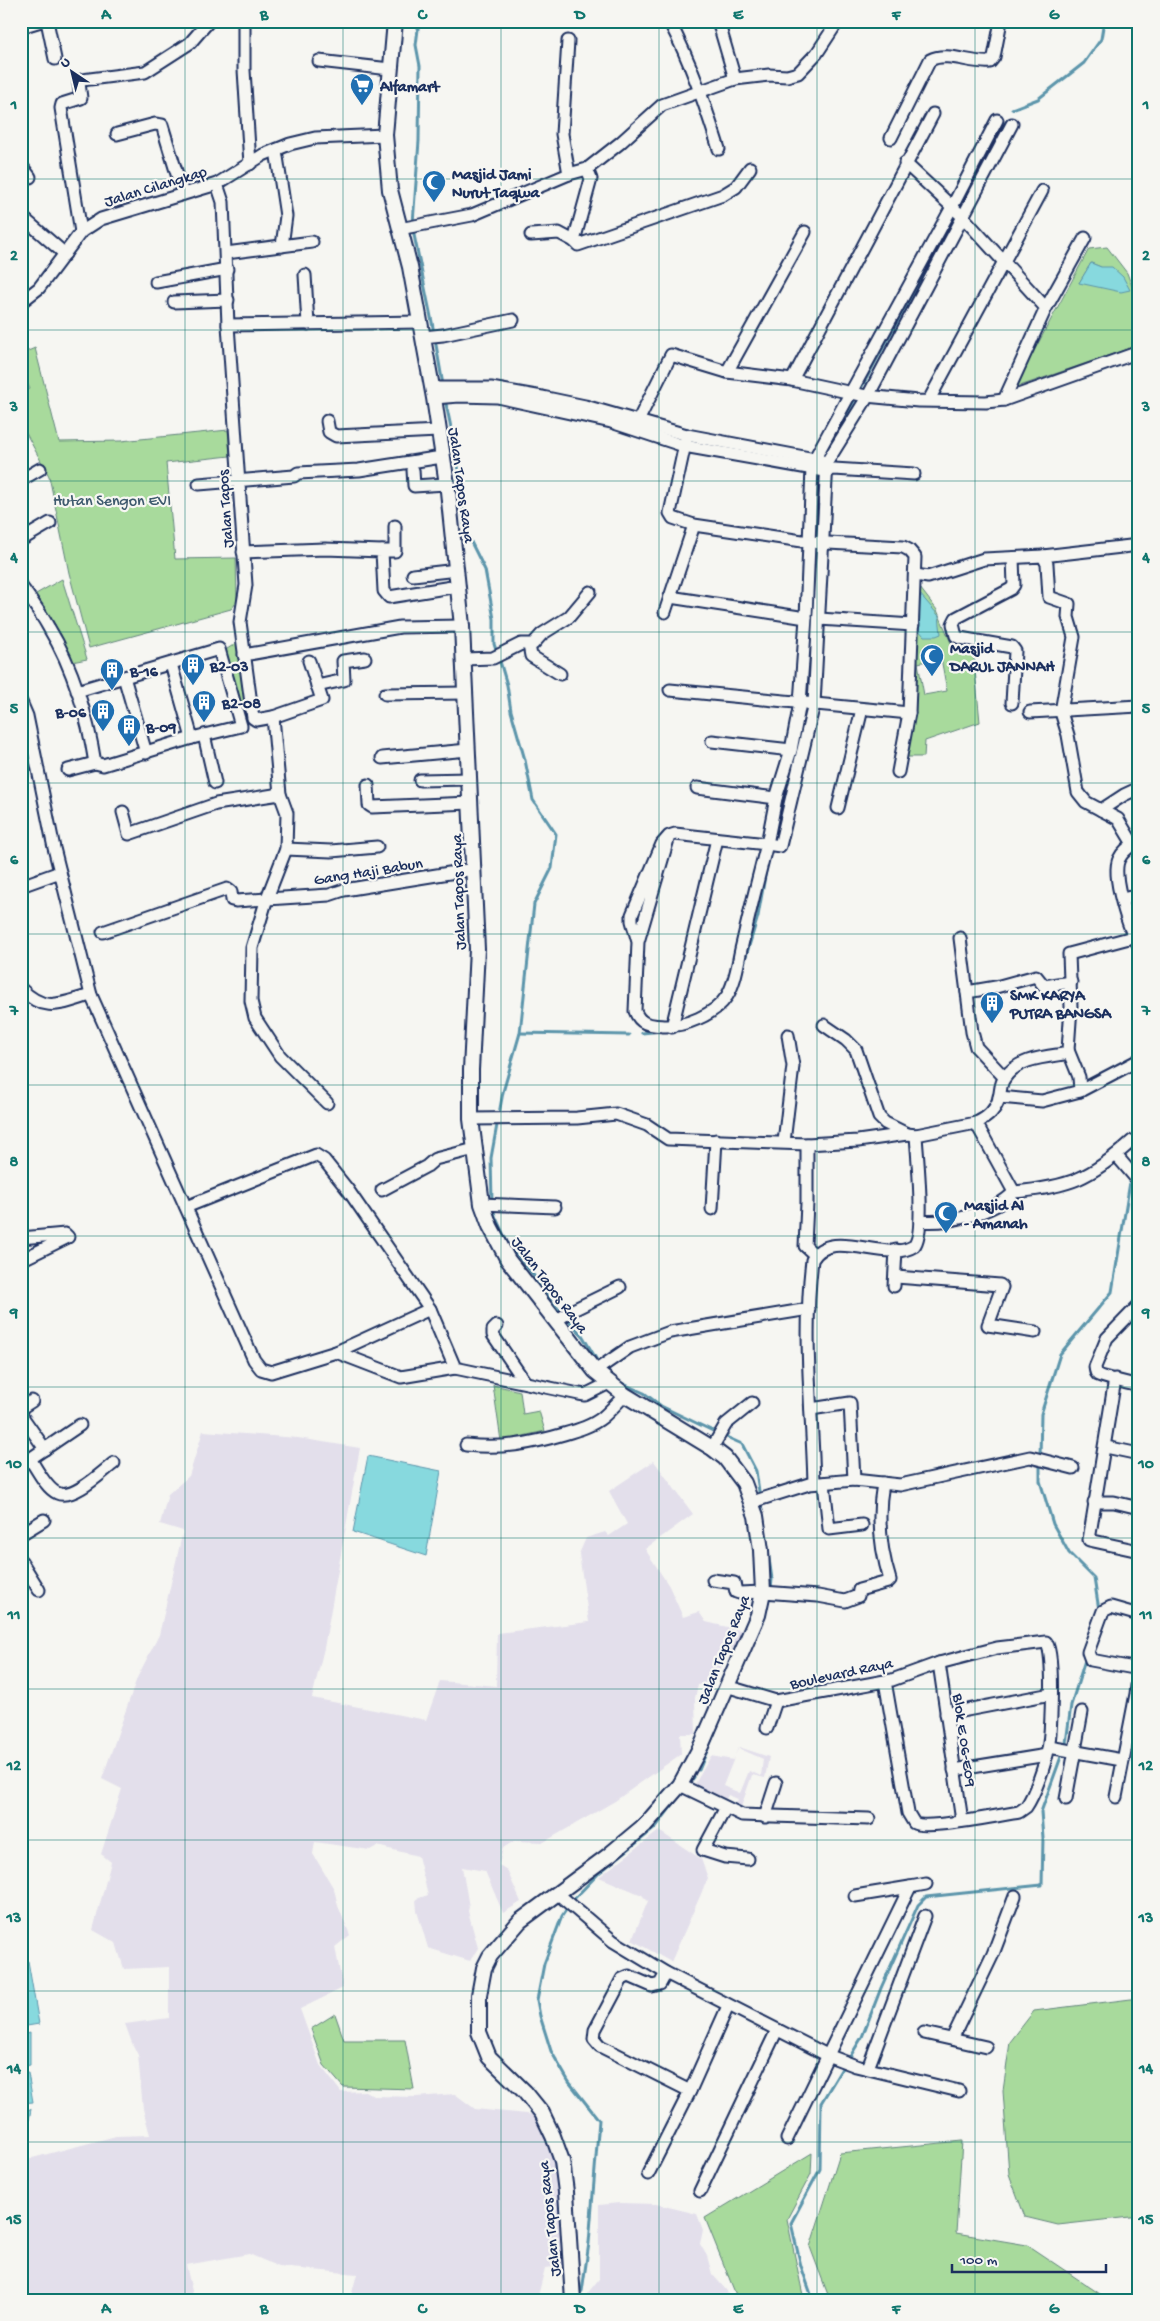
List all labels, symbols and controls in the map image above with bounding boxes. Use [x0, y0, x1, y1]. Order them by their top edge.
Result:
text: A [100, 7, 112, 26]
text: B [259, 7, 269, 26]
text: C [417, 7, 428, 26]
text: D [573, 7, 586, 26]
text: E [733, 7, 744, 26]
text: F [891, 7, 902, 26]
text: G [1049, 7, 1060, 26]
north arrow [48, 48, 98, 98]
text: U [58, 54, 74, 73]
supermarket icon: Alfamart [349, 72, 375, 106]
place label: Alfamart [379, 78, 441, 98]
text: 1 [10, 97, 17, 116]
text: 1 [1142, 97, 1149, 116]
street label: Jalan Cilangkap [102, 164, 210, 213]
place label: Masjid Jami Nurut Taqwa [452, 167, 540, 204]
mosque icon: Masjid Jami Nurut Taqwa [421, 169, 447, 203]
text: 2 [10, 248, 18, 267]
text: 2 [1142, 248, 1150, 267]
text: 3 [9, 399, 18, 418]
text: 3 [1141, 399, 1150, 418]
street label: Jalan Tapos Raya [442, 427, 477, 545]
street label: Jalan Tapos [215, 468, 240, 548]
park label: Hutan Sengon EVI [53, 493, 171, 512]
text: 4 [9, 550, 18, 569]
text: 4 [1141, 550, 1150, 569]
place label: Masjid DARUL JANNAH [948, 641, 1055, 678]
mosque icon: Masjid DARUL JANNAH [919, 643, 945, 677]
building icon: B2-03 [180, 652, 206, 686]
building icon: B-16 [99, 657, 125, 691]
place label: B2-03 [209, 659, 248, 678]
place label: B-16 [129, 664, 159, 683]
building icon: B2-08 [191, 689, 217, 723]
place label: B2-08 [221, 696, 261, 715]
building icon: B-06 [90, 698, 116, 732]
text: 5 [10, 701, 19, 720]
text: 5 [1142, 701, 1151, 720]
place label: B-06 [55, 705, 87, 724]
building icon: B-09 [116, 713, 142, 747]
place label: B-09 [145, 720, 176, 739]
street label: Jalan Tapos Raya [449, 832, 472, 950]
text: 6 [10, 852, 19, 871]
text: 6 [1142, 852, 1151, 871]
street label: Gang Haji Babun [313, 855, 425, 891]
place label: SMK KARYA PUTRA BANGSA [1009, 988, 1112, 1025]
building icon: SMK KARYA PUTRA BANGSA [979, 990, 1005, 1024]
text: 7 [9, 1003, 19, 1022]
text: 7 [1141, 1003, 1151, 1022]
text: 8 [10, 1154, 19, 1173]
text: 8 [1142, 1154, 1151, 1173]
place label: Masjid Al - Amanah [964, 1198, 1028, 1235]
mosque icon: Masjid Al - Amanah [933, 1200, 959, 1234]
street label: Jalan Tapos Raya [506, 1234, 591, 1339]
text: 9 [9, 1305, 18, 1324]
text: 9 [1141, 1305, 1150, 1324]
text: 10 [5, 1456, 22, 1475]
text: 10 [1137, 1456, 1154, 1475]
street label: Jalan Tapos Raya [695, 1592, 756, 1708]
text: 11 [7, 1607, 20, 1626]
text: 11 [1139, 1607, 1152, 1626]
street label: Boulevard Raya [788, 1655, 896, 1696]
street label: Blok E 06-E09 [946, 1692, 978, 1788]
text: 12 [6, 1758, 21, 1777]
text: 12 [1138, 1758, 1153, 1777]
text: 13 [6, 1910, 21, 1929]
text: 13 [1138, 1910, 1153, 1929]
text: 14 [6, 2061, 21, 2080]
text: 14 [1138, 2061, 1153, 2080]
street label: Jalan Tapos Raya [536, 2159, 567, 2277]
text: 15 [6, 2212, 22, 2231]
text: 15 [1138, 2212, 1154, 2231]
scale bar [952, 2241, 1106, 2273]
text: 100 m [959, 2252, 998, 2270]
text: A [100, 2301, 112, 2320]
text: B [259, 2301, 269, 2320]
text: C [417, 2301, 428, 2320]
text: D [573, 2301, 586, 2320]
text: E [733, 2301, 744, 2320]
text: F [891, 2301, 902, 2320]
text: G [1049, 2301, 1060, 2320]

